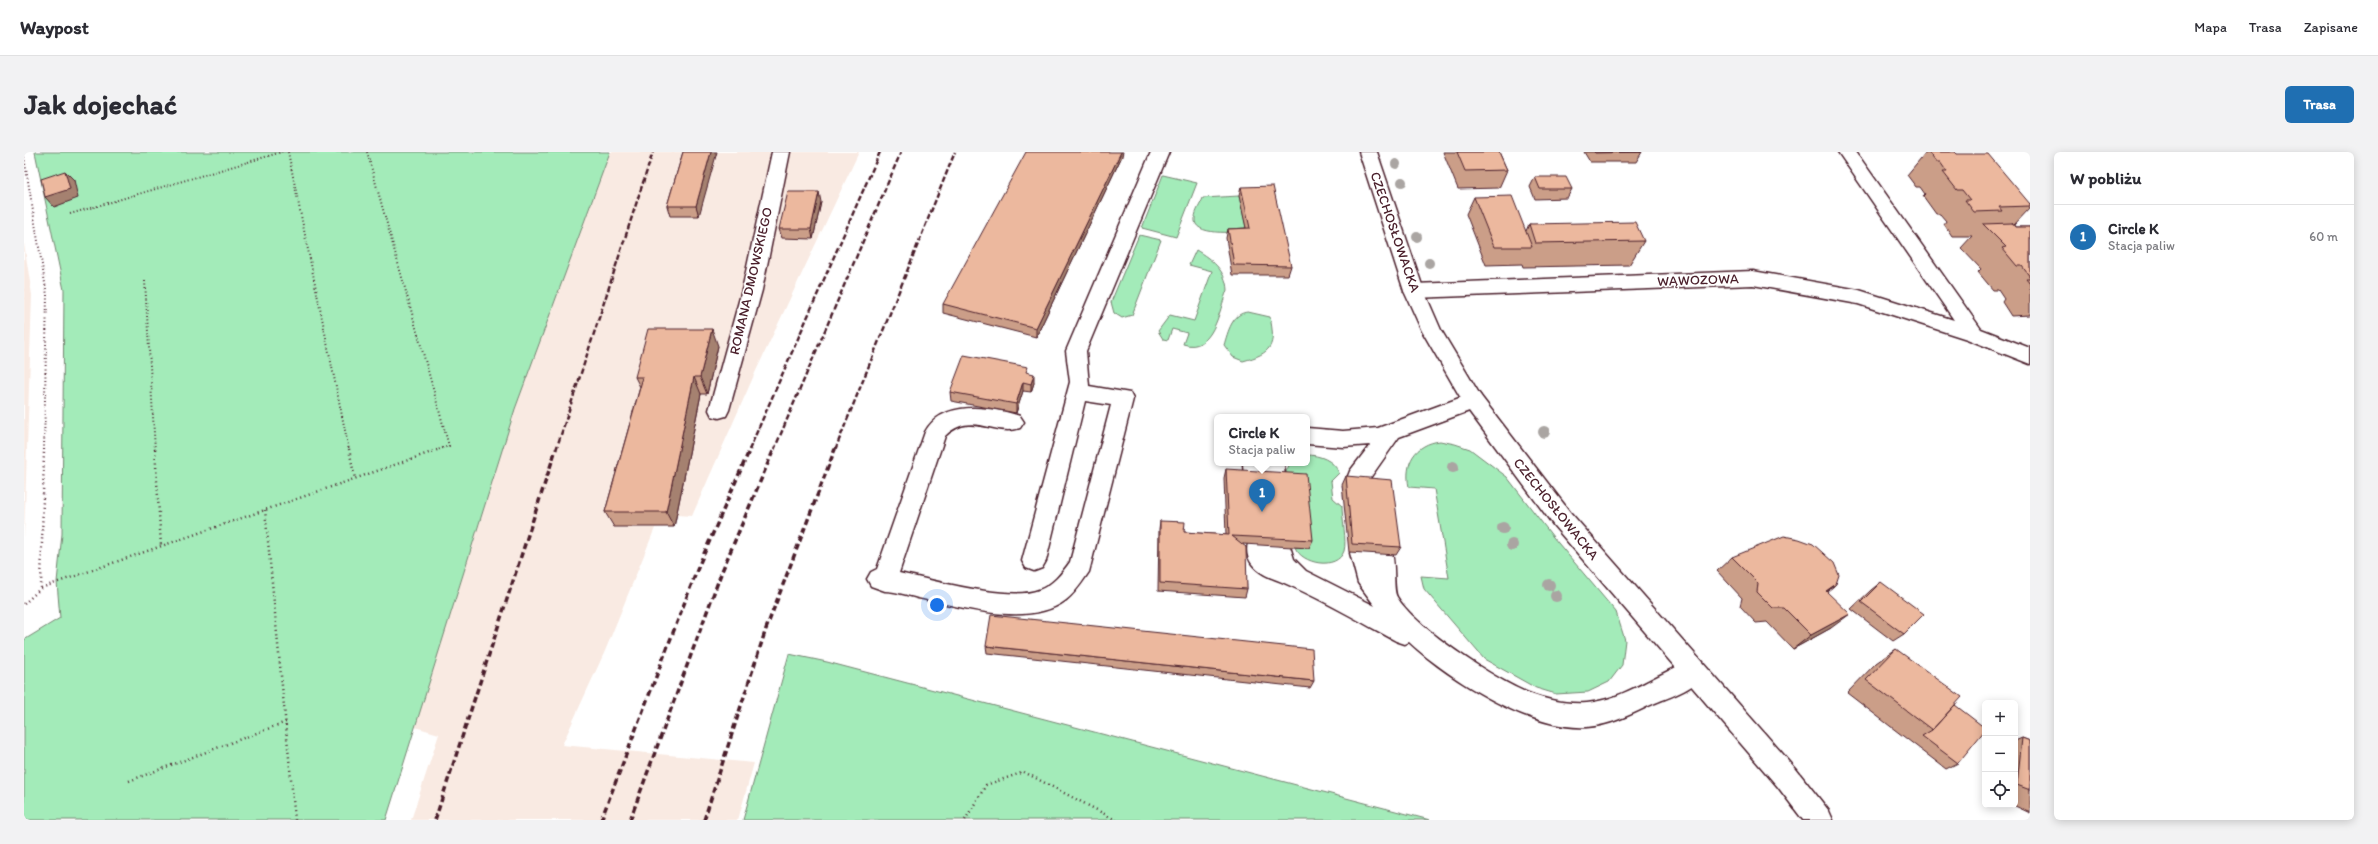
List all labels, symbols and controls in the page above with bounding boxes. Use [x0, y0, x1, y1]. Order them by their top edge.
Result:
text: Waypost [20, 16, 89, 39]
text: Mapa [2194, 19, 2227, 36]
text: Trasa [2249, 19, 2282, 36]
text: Zapisane [2304, 19, 2358, 36]
button: Trasa [2285, 86, 2354, 123]
text: Jak dojechać [24, 87, 177, 121]
text: W pobliżu [2070, 168, 2141, 188]
street label: CZECHOSŁOWACKA [1366, 170, 1424, 295]
street label: ROMANA DMOWSKIEGO [726, 206, 776, 356]
text: Circle K [2108, 220, 2159, 238]
text: 1 [2080, 229, 2086, 244]
text: 60 m [2309, 229, 2338, 244]
text: Stacja paliw [2108, 238, 2175, 253]
street label: WĄWOZOWA [1657, 270, 1739, 290]
popup [1214, 414, 1310, 466]
text: Circle K [1229, 424, 1279, 442]
text: Stacja paliw [1229, 442, 1295, 457]
street label: CZECHOSŁOWACKA [1510, 455, 1602, 563]
pin: 1 [1249, 479, 1275, 512]
your location [927, 595, 947, 615]
map controls [1982, 700, 2018, 808]
button: + [1982, 700, 2018, 736]
button: − [1982, 736, 2018, 772]
button: locate [1982, 772, 2018, 808]

